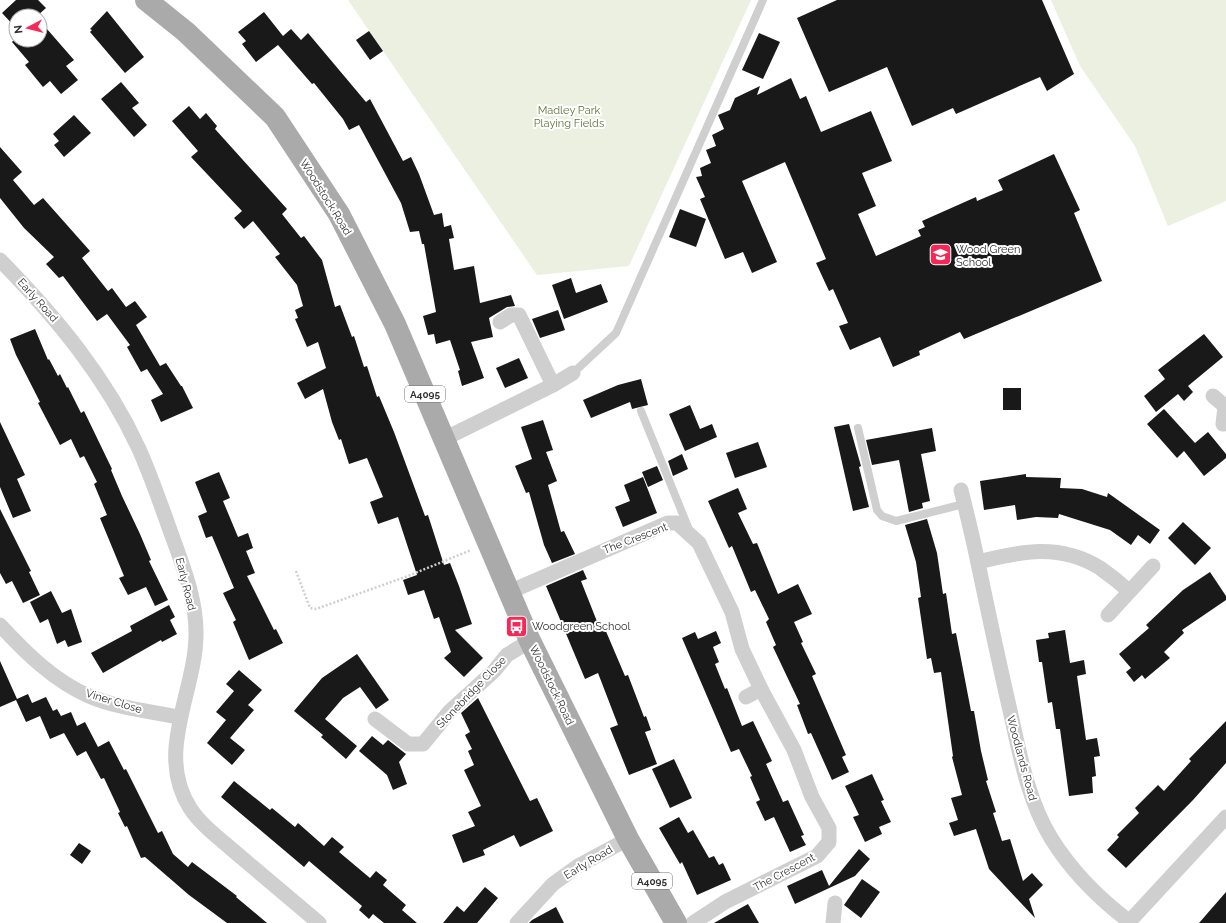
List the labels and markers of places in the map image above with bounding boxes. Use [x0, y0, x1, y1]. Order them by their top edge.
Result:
school or university icon: Wood Green School [928, 242, 954, 268]
place label: Wood Green School [956, 243, 1020, 269]
bus stop icon: Woodgreen School [504, 613, 530, 639]
place label: Woodgreen School [532, 620, 631, 633]

